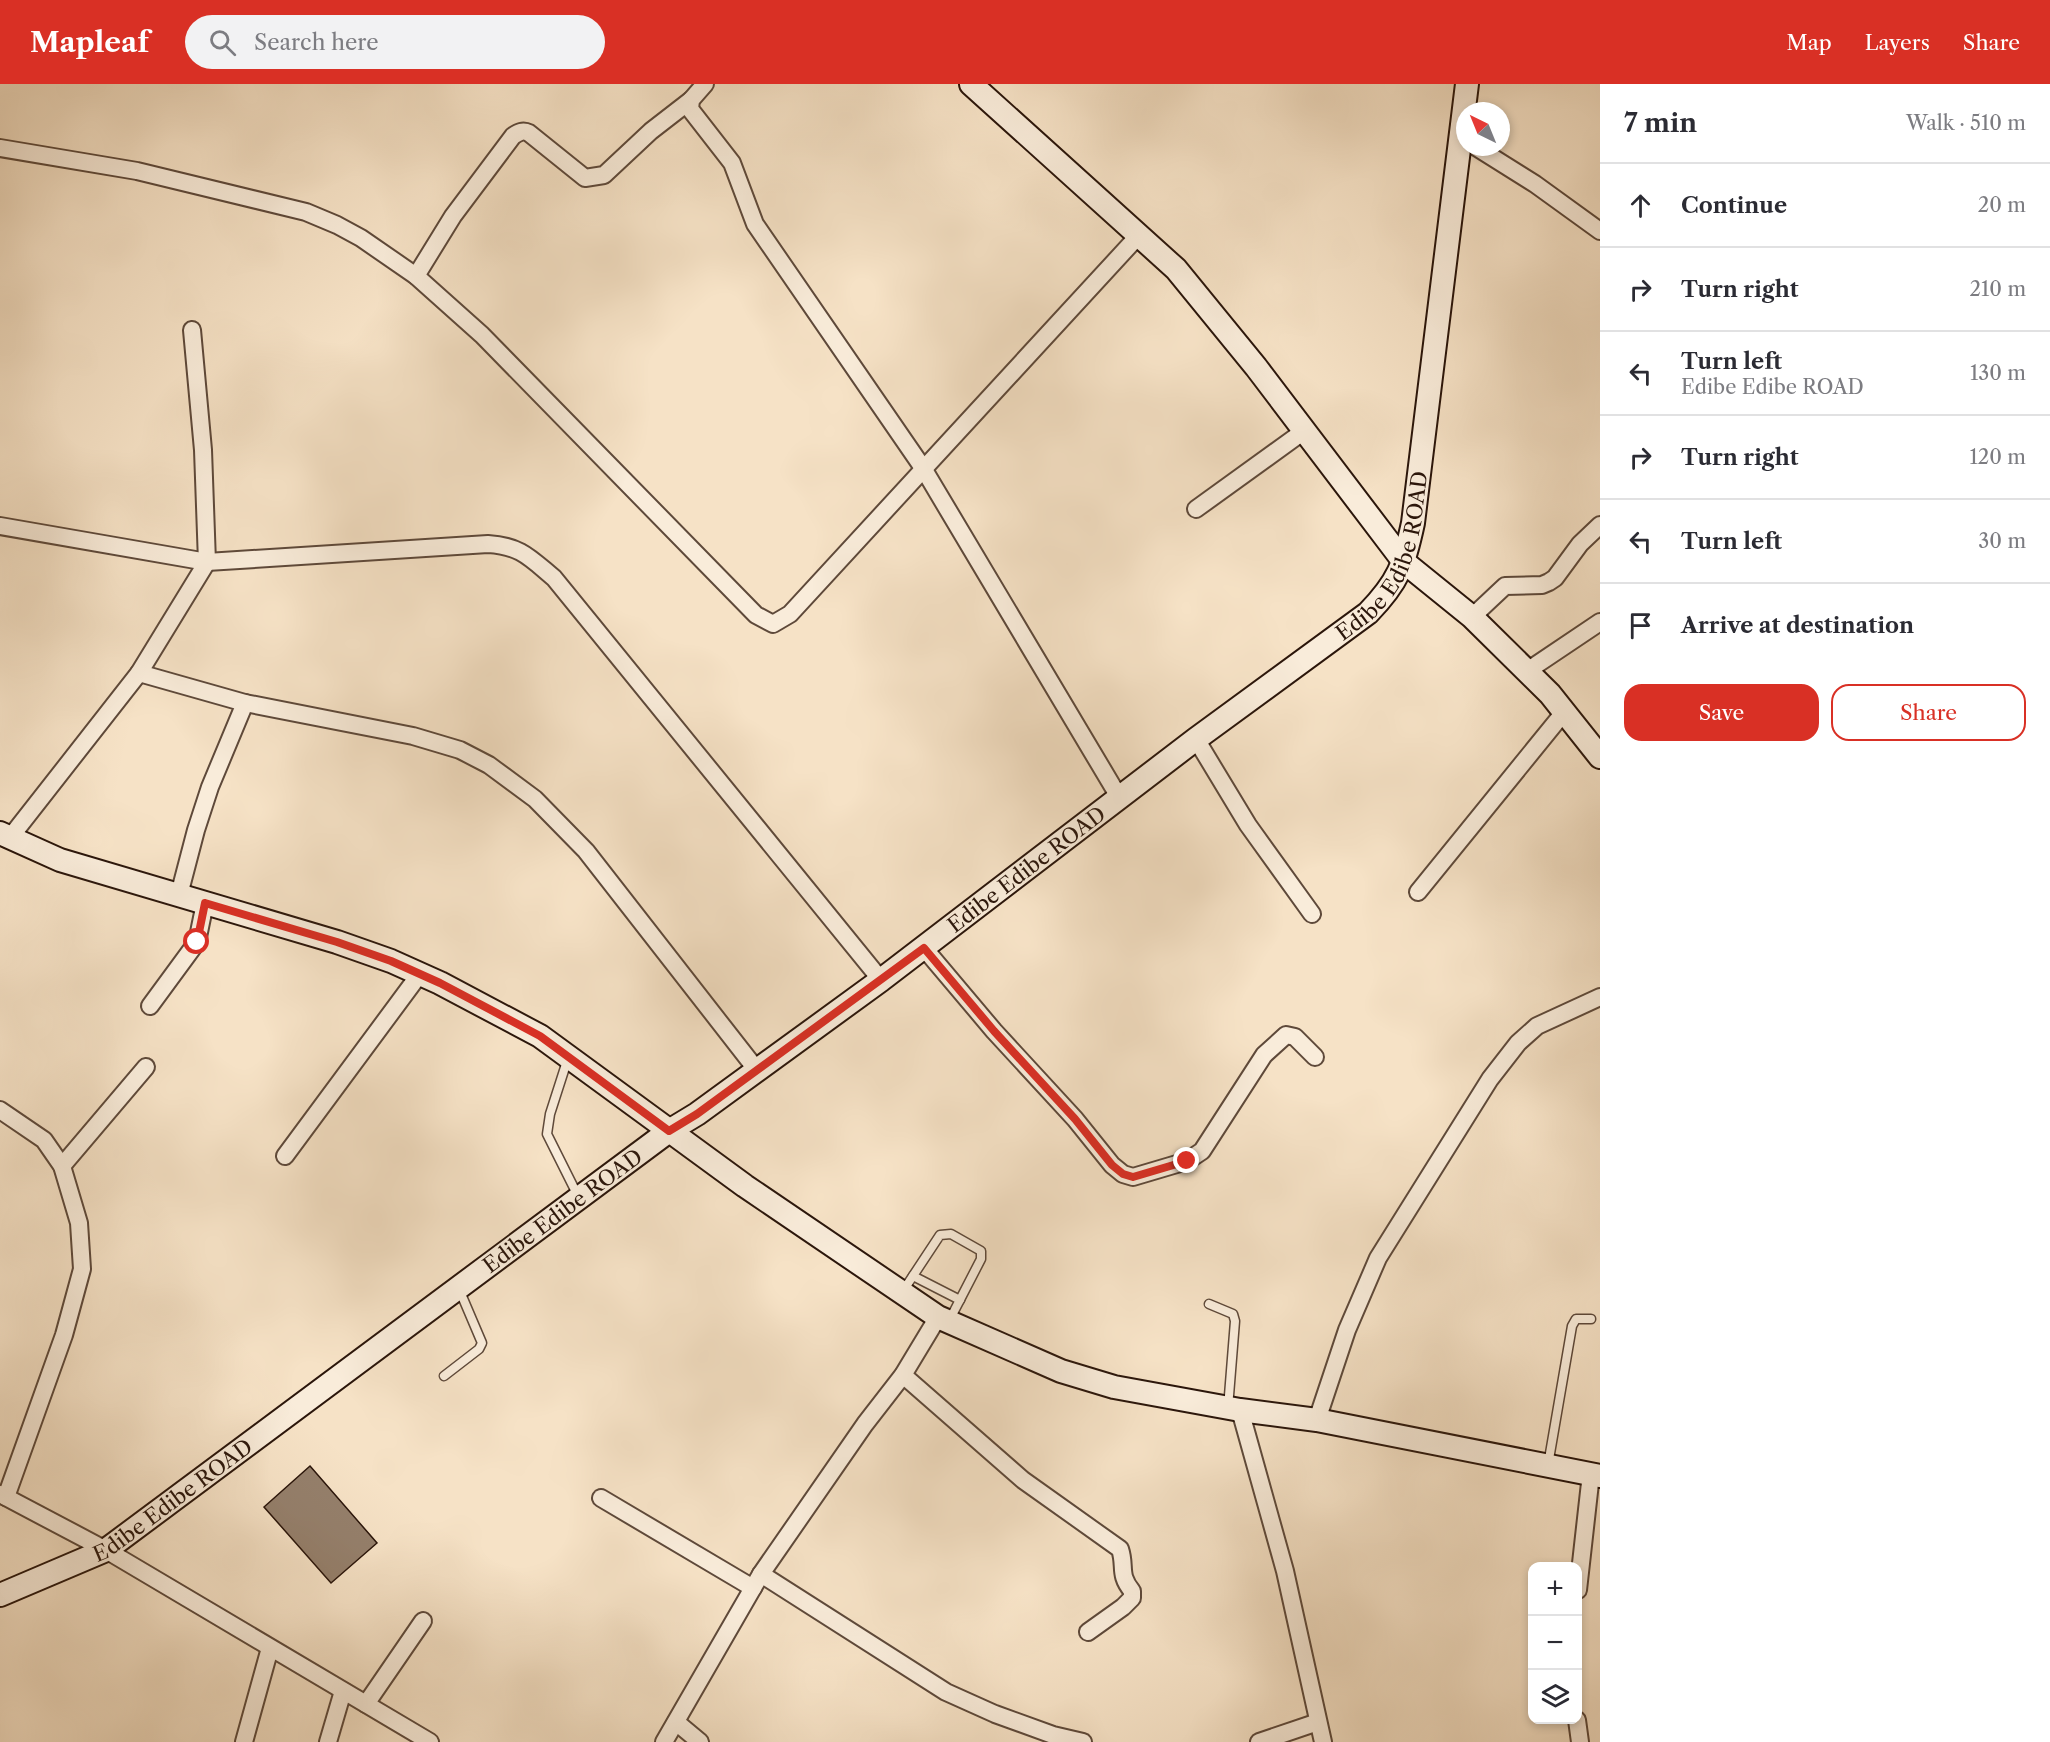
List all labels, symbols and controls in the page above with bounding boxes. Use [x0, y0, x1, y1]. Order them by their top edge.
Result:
search box [185, 15, 605, 69]
text: Mapleaf [30, 25, 149, 59]
icon: search [206, 26, 239, 59]
text: Search here [254, 29, 379, 56]
text: Map [1787, 30, 1832, 55]
text: Layers [1865, 30, 1930, 55]
text: Share [1963, 30, 2020, 55]
north arrow [1456, 102, 1510, 156]
text: 7 min [1624, 107, 1697, 139]
text: Walk · 510 m [1906, 111, 2026, 135]
icon: ahead [1624, 189, 1657, 222]
text: Continue [1681, 192, 1787, 219]
text: 20 m [1978, 193, 2026, 217]
icon: right [1624, 273, 1657, 306]
text: Turn right [1681, 276, 1799, 303]
text: 210 m [1969, 277, 2026, 301]
text: Turn left [1681, 348, 1782, 375]
icon: left [1624, 357, 1657, 390]
text: 130 m [1970, 361, 2026, 385]
text: Edibe Edibe ROAD [1681, 375, 1864, 399]
icon: right [1624, 441, 1657, 474]
text: Turn right [1681, 444, 1799, 471]
text: 120 m [1969, 445, 2026, 469]
street label: Edibe Edibe ROAD [1331, 470, 1432, 645]
icon: left [1624, 525, 1657, 558]
text: Turn left [1681, 528, 1782, 555]
text: 30 m [1978, 529, 2026, 553]
icon: arrive [1624, 609, 1657, 642]
text: Arrive at destination [1681, 612, 1914, 639]
button: Save [1624, 684, 1819, 741]
button: Share [1831, 684, 2026, 741]
street label: Edibe Edibe ROAD [942, 801, 1110, 937]
route start [183, 928, 209, 954]
street label: Edibe Edibe ROAD [478, 1143, 647, 1278]
route end [1173, 1147, 1199, 1173]
street label: Edibe Edibe ROAD [89, 1433, 257, 1567]
map controls [1528, 1562, 1582, 1724]
button: + [1528, 1562, 1582, 1616]
button: − [1528, 1616, 1582, 1670]
button: layers [1528, 1670, 1582, 1724]

